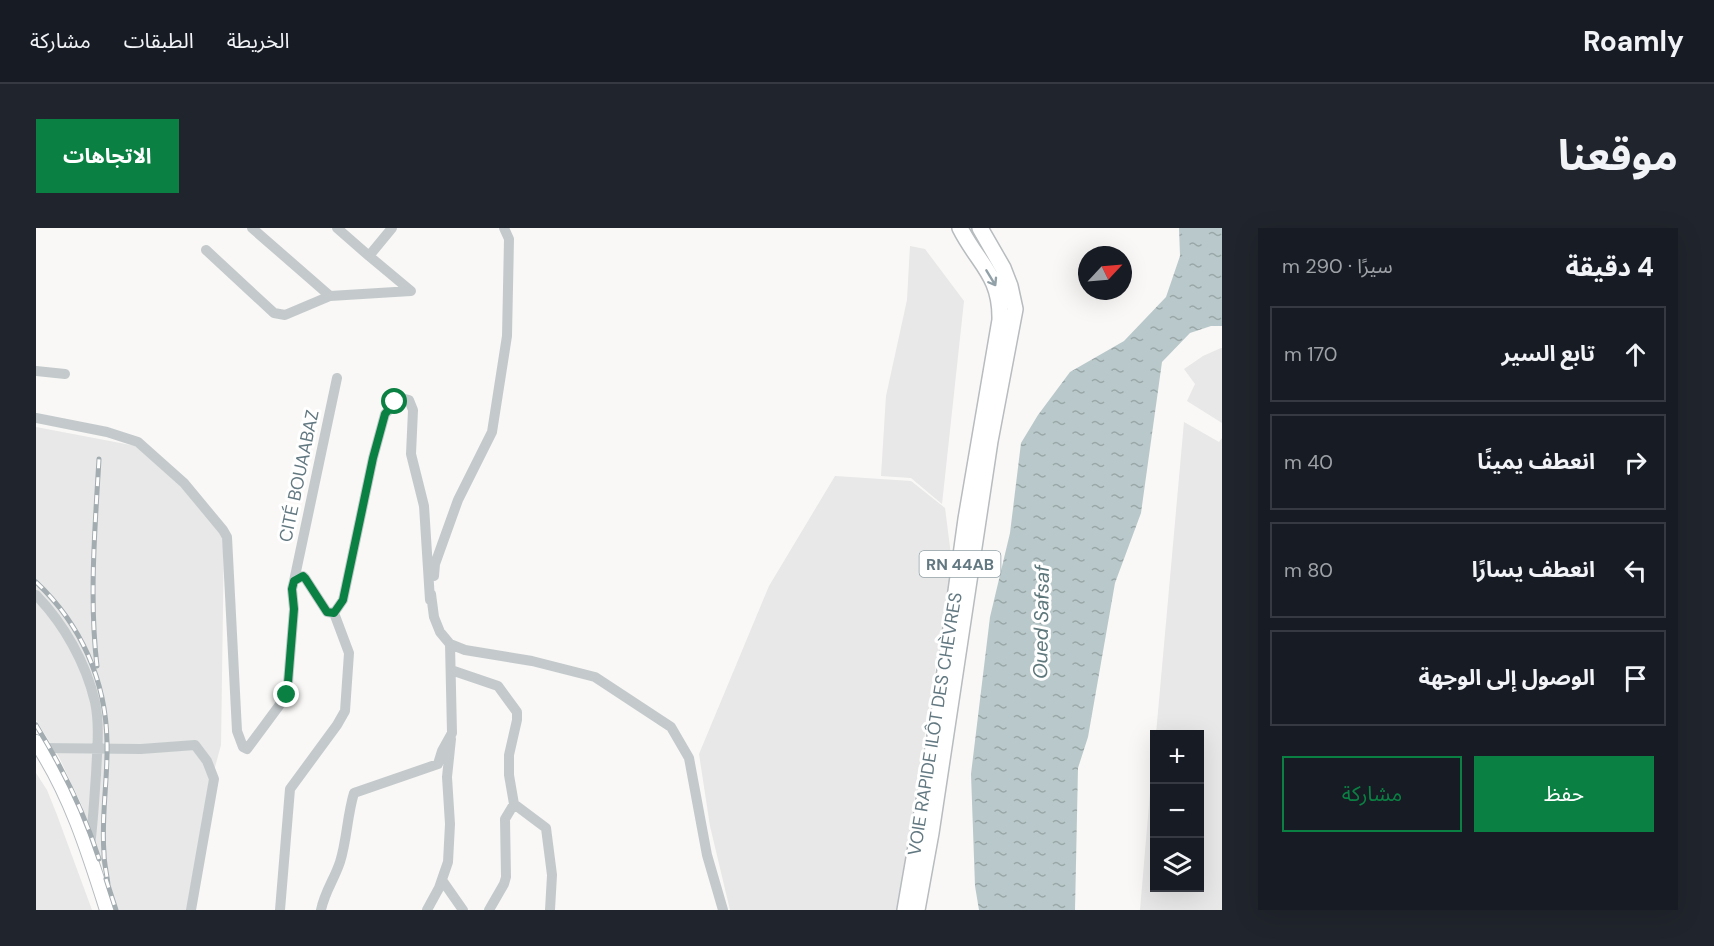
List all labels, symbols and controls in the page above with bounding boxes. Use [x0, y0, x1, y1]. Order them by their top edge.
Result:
text: Roamly [1583, 23, 1684, 60]
text: مشاركة [30, 27, 91, 55]
text: الطبقات [124, 27, 194, 55]
text: الخريطة [227, 27, 290, 55]
button: الاتجاهات [36, 119, 179, 193]
text: موقعنا [1558, 128, 1678, 183]
north arrow [1078, 246, 1132, 300]
text: 4 دقيقة [1566, 250, 1654, 284]
text: سيرًا · 290 m [1282, 253, 1393, 279]
one-way arrow [986, 269, 998, 286]
icon: ahead [1619, 338, 1652, 371]
text: تابع السير [1502, 339, 1595, 368]
text: 170 m [1284, 341, 1337, 367]
route start [381, 388, 407, 414]
street label: CITÉ BOUAABAZ [273, 408, 325, 544]
icon: right [1619, 446, 1652, 479]
text: انعطف يمينًا [1477, 447, 1595, 476]
text: 40 m [1284, 449, 1333, 475]
road number: RN 44AB [920, 551, 1000, 577]
icon: left [1619, 554, 1652, 587]
text: انعطف يسارًا [1472, 555, 1595, 584]
text: 80 m [1284, 557, 1333, 583]
water label: Oued Safsaf [1027, 564, 1055, 679]
street label: VOIE RAPIDE ILÔT DES CHÈVRES [902, 591, 968, 857]
icon: arrive [1619, 662, 1652, 695]
text: الوصول إلى الوجهة [1419, 663, 1595, 692]
route end [273, 681, 299, 707]
map controls [1150, 730, 1204, 892]
button: + [1150, 730, 1204, 784]
button: مشاركة [1282, 756, 1462, 832]
button: حفظ [1474, 756, 1654, 832]
button: − [1150, 784, 1204, 838]
button: layers [1150, 838, 1204, 892]

